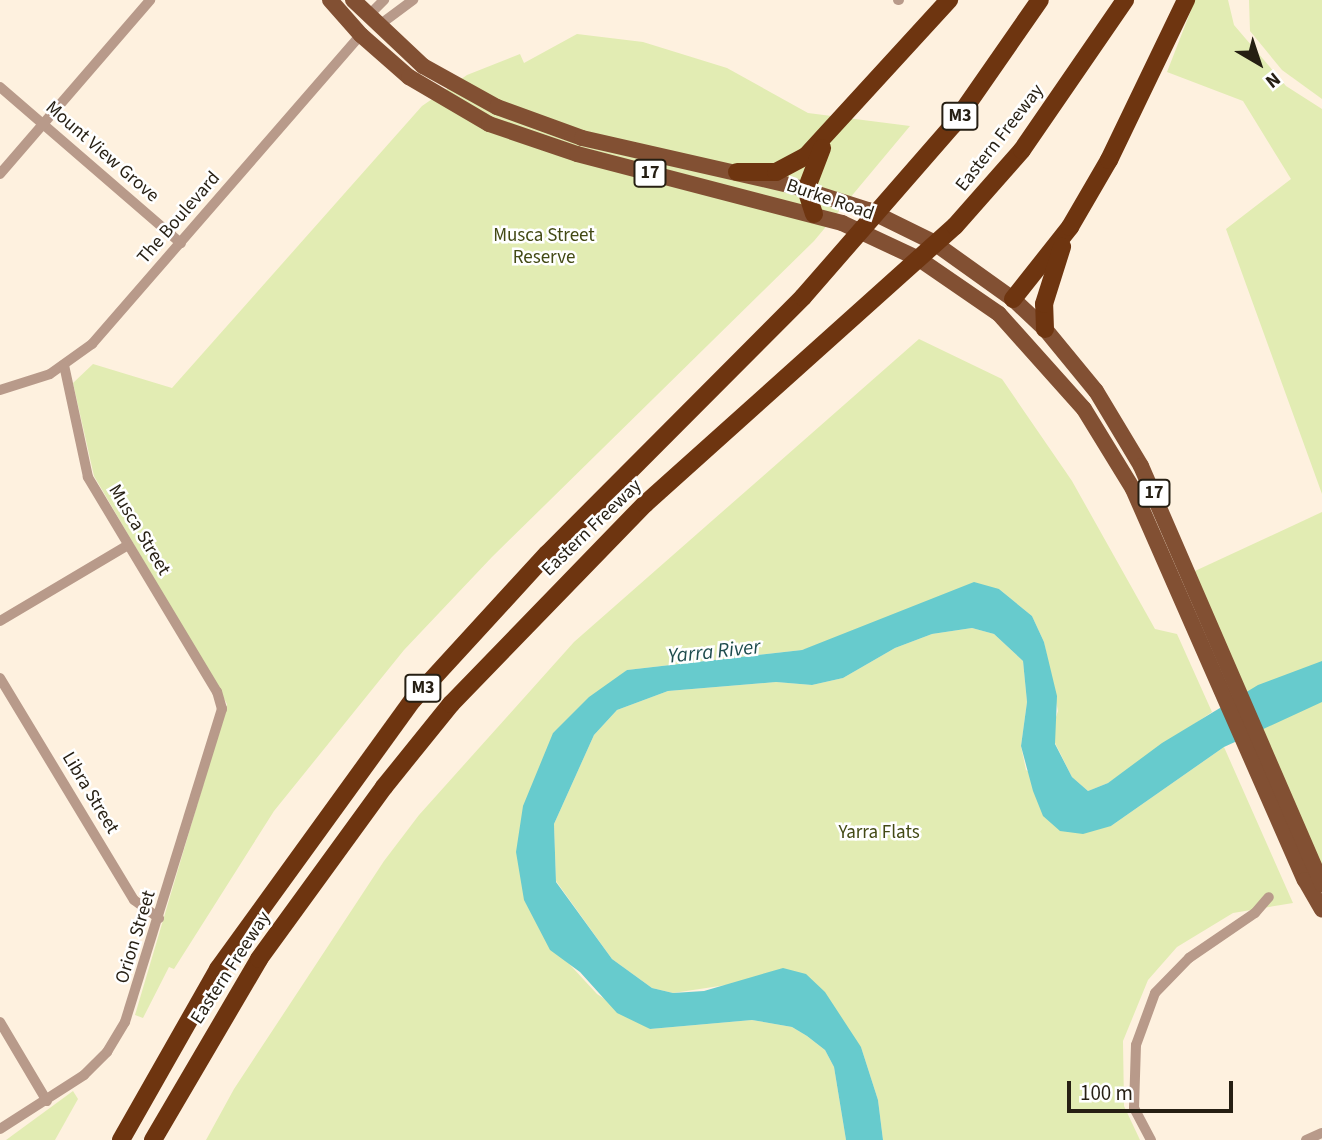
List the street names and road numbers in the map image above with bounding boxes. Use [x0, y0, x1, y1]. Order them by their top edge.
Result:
street label: Eastern Freeway [951, 80, 1049, 196]
street label: Mount View Grove [41, 96, 163, 208]
road number: M3 [941, 102, 979, 131]
road number: 17 [632, 158, 668, 188]
street label: The Boulevard [133, 167, 225, 269]
street label: Burke Road [783, 174, 877, 226]
street label: Eastern Freeway [537, 475, 647, 581]
road number: 17 [1136, 478, 1172, 508]
street label: Musca Street [103, 481, 175, 579]
road number: M3 [404, 674, 442, 702]
street label: Libra Street [57, 748, 123, 838]
street label: Orion Street [111, 888, 161, 986]
street label: Eastern Freeway [186, 907, 276, 1029]

